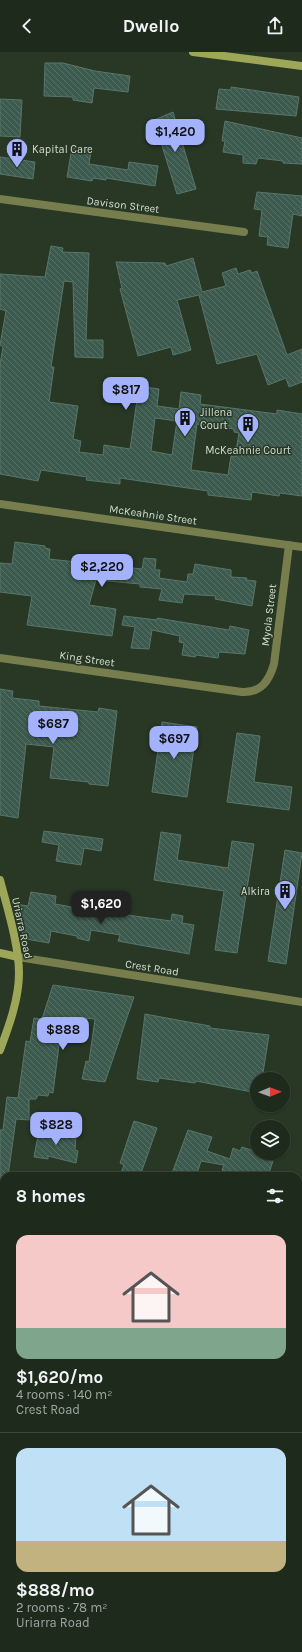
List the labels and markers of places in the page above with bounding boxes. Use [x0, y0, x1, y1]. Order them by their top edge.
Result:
pin: $1,420 [142, 119, 208, 153]
building icon: Kapital Care [4, 136, 30, 169]
place label: Kapital Care [32, 143, 93, 156]
pin: $817 [102, 377, 150, 411]
building icon: Jillena Court [172, 405, 198, 438]
place label: Jillena Court [200, 406, 232, 432]
building icon: McKeahnie Court [235, 411, 261, 444]
place label: McKeahnie Court [205, 444, 291, 457]
pin: $2,220 [69, 554, 135, 588]
pin: $687 [29, 711, 77, 745]
pin: $697 [150, 726, 198, 760]
building icon: Alkira [272, 878, 298, 911]
place label: Alkira [241, 885, 270, 898]
pin: $1,620 [68, 891, 134, 925]
pin: $888 [39, 1017, 87, 1051]
pin: $828 [32, 1112, 80, 1146]

